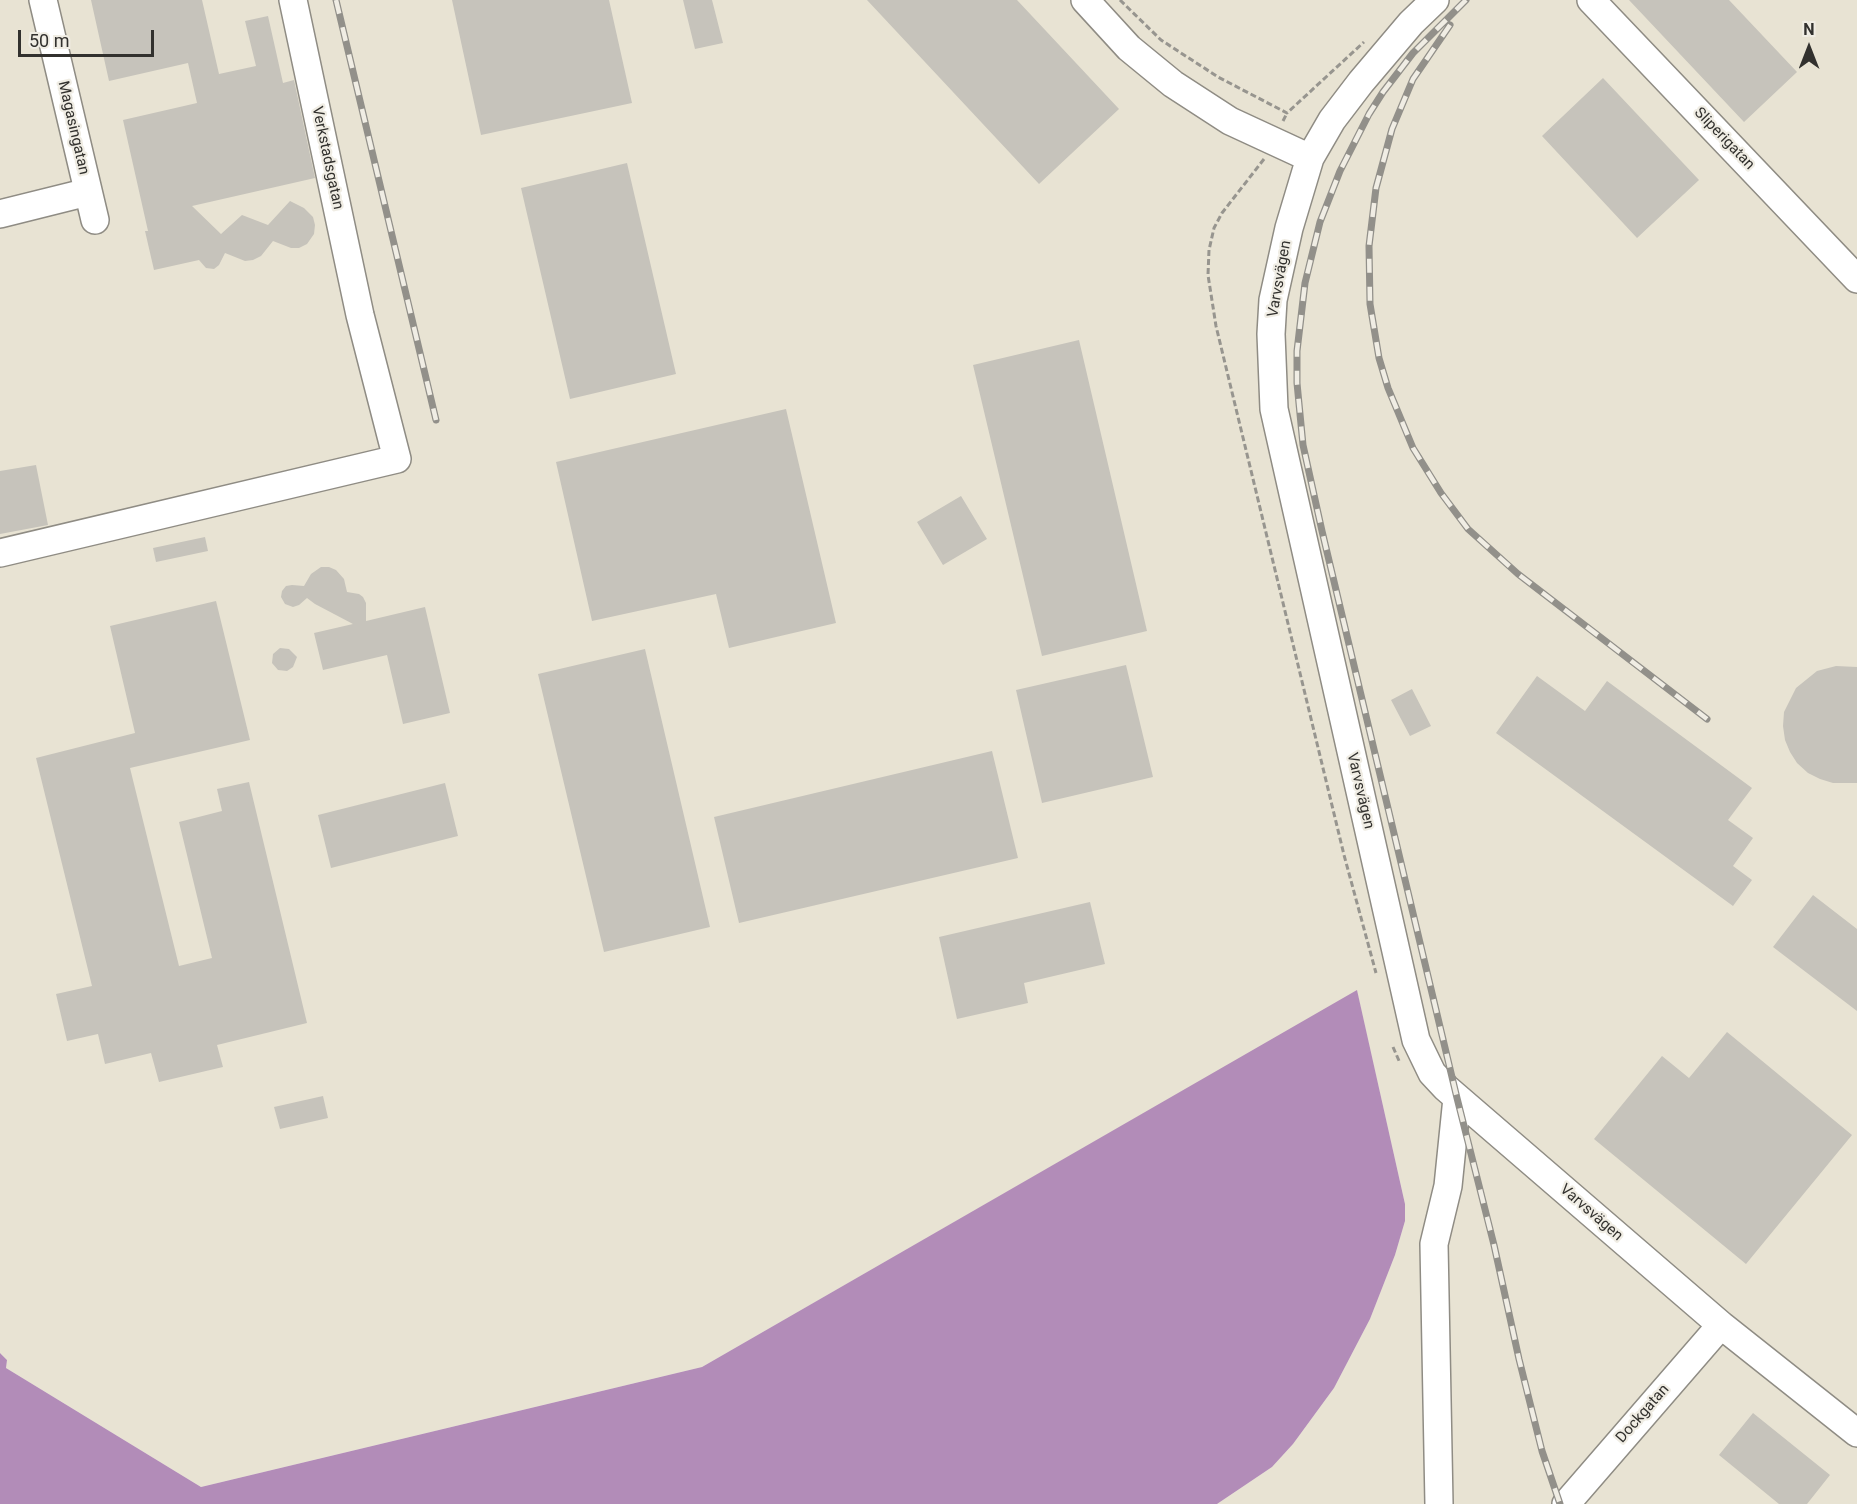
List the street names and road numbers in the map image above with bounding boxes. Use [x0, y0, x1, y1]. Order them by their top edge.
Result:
street label: Magasingatan [53, 79, 93, 177]
street label: Sliperigatan [1690, 104, 1758, 174]
street label: Verkstadsgatan [307, 105, 347, 211]
street label: Varvsvägen [1264, 239, 1296, 319]
street label: Varvsvägen [1343, 751, 1377, 831]
street label: Varvsvägen [1556, 1181, 1626, 1245]
street label: Dockgatan [1613, 1381, 1673, 1447]

